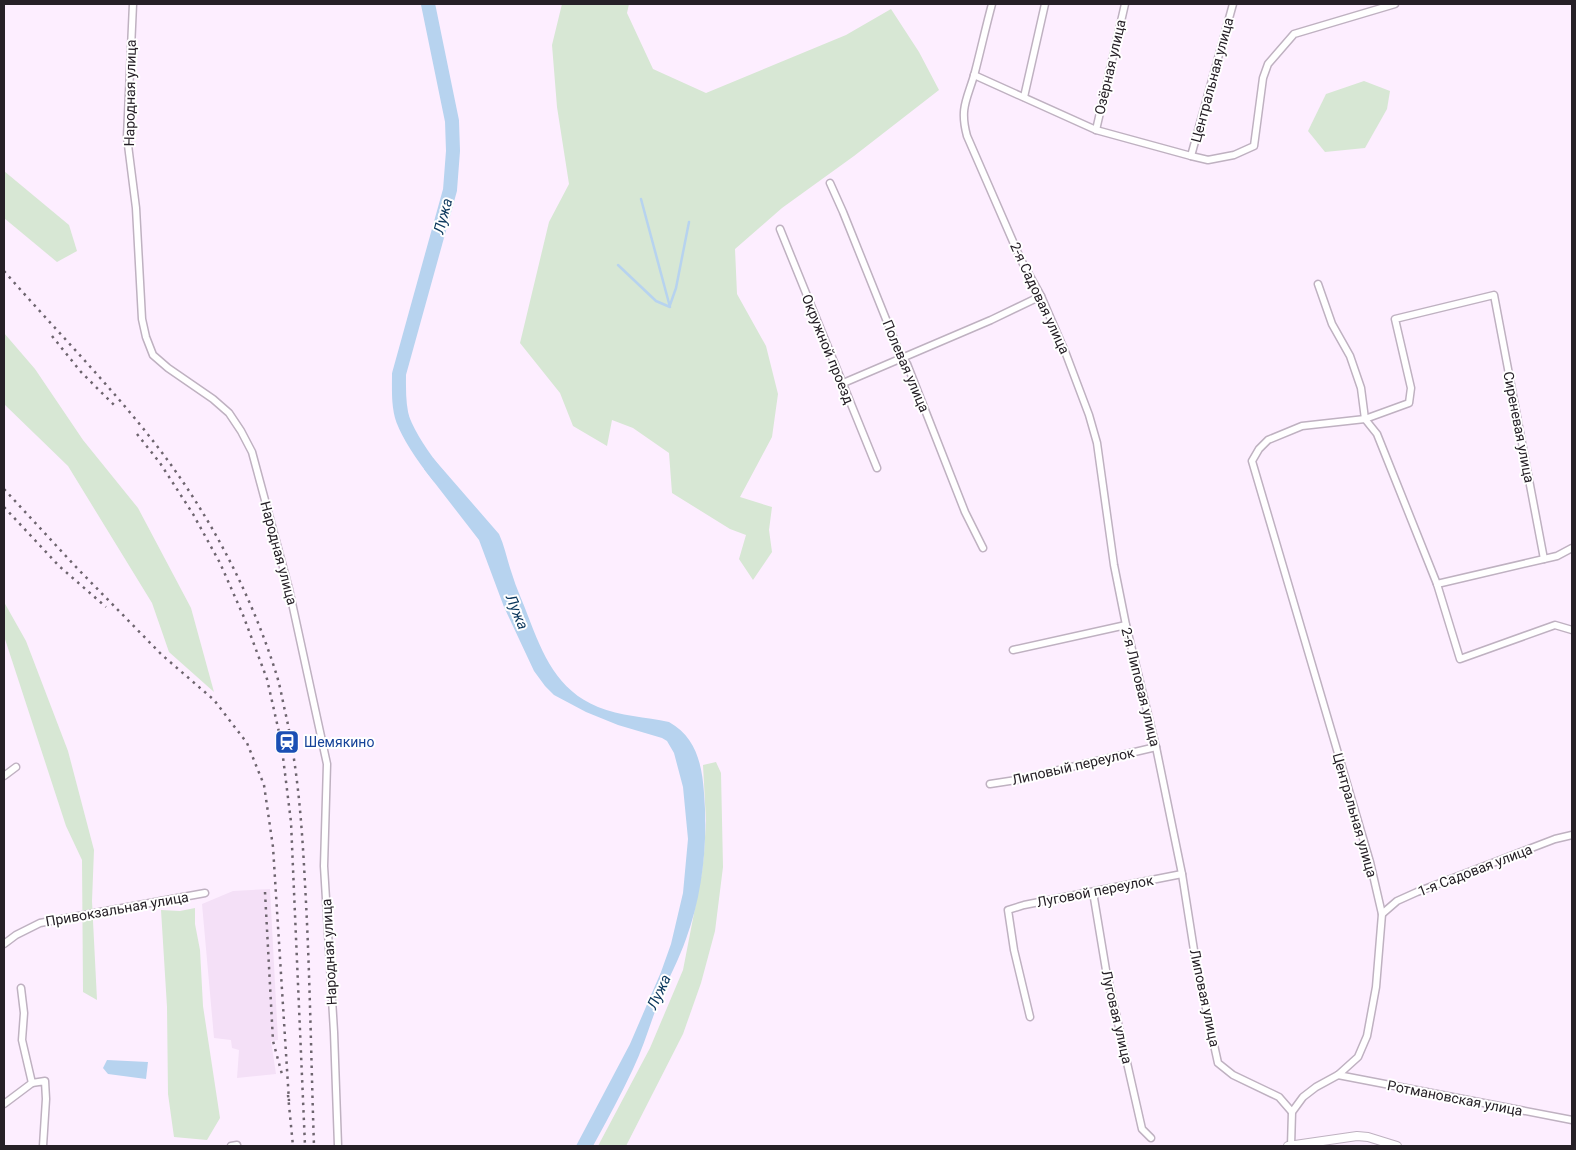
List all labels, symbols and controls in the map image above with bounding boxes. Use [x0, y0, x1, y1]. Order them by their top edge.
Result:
street label: Центральная улица [1188, 16, 1236, 144]
street label: Озёрная улица [1091, 18, 1129, 116]
street label: Народная улица [121, 40, 139, 146]
water label: Лужа [429, 196, 456, 237]
street label: 2-я Садовая улица [1007, 240, 1073, 356]
street label: Окружной проезд [799, 292, 858, 407]
street label: Полевая улица [879, 317, 933, 415]
street label: Сиреневая улица [1500, 370, 1538, 484]
street label: Народная улица [257, 499, 301, 607]
water label: Лужа [501, 591, 532, 632]
street label: 2-я Липовая улица [1118, 626, 1164, 748]
station icon: Шемякино [274, 729, 300, 755]
place label: Шемякино [304, 734, 374, 750]
street label: Липовый переулок [1010, 744, 1136, 788]
street label: Центральная улица [1330, 751, 1380, 879]
street label: 1-я Садовая улица [1416, 841, 1534, 899]
street label: Луговой переулок [1035, 872, 1155, 910]
street label: Привокзальная улица [44, 889, 190, 929]
street label: Народная улица [318, 898, 340, 1006]
street label: Липовая улица [1187, 948, 1223, 1048]
street label: Луговая улица [1098, 969, 1136, 1065]
water label: Лужа [643, 972, 675, 1013]
street label: Ротмановская улица [1386, 1077, 1524, 1119]

